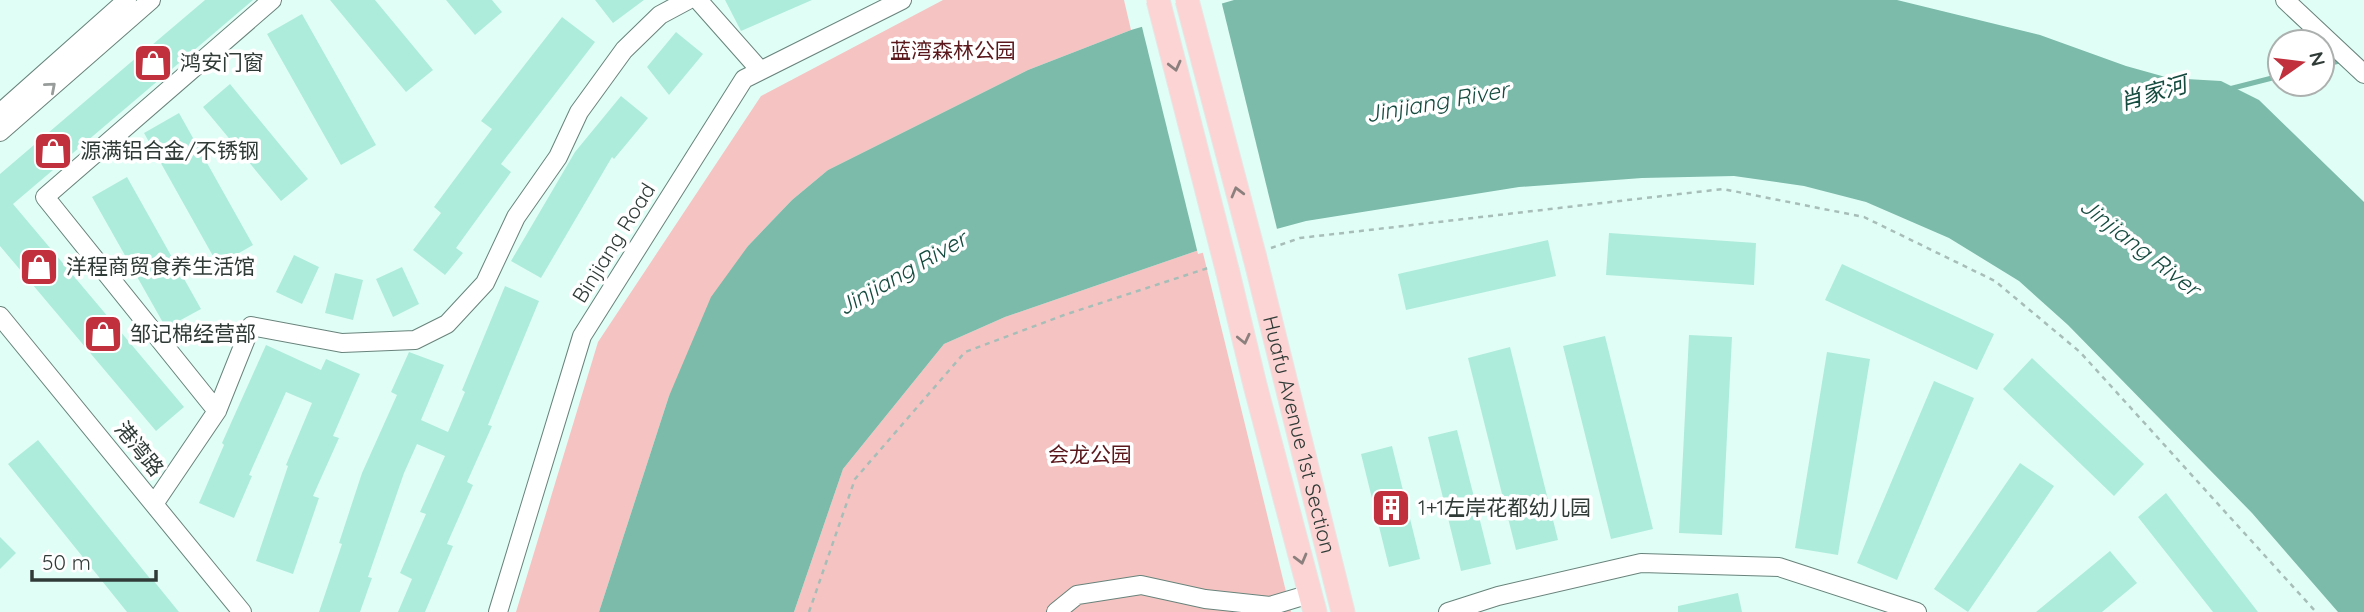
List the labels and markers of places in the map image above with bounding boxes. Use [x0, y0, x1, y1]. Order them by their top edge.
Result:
shop icon: 鸿安门窗 [132, 42, 174, 84]
place label: 鸿安门窗 [180, 49, 264, 75]
shop icon: 源满铝合金/不锈钢 [32, 130, 74, 172]
place label: 源满铝合金/不锈钢 [80, 137, 259, 163]
shop icon: 洋程商贸食养生活馆 [18, 246, 60, 288]
place label: 洋程商贸食养生活馆 [66, 253, 255, 279]
shop icon: 邹记棉经营部 [82, 313, 124, 355]
place label: 邹记棉经营部 [130, 320, 256, 346]
building icon: 1+1左岸花都幼儿园 [1370, 487, 1412, 529]
place label: 1+1左岸花都幼儿园 [1418, 494, 1591, 520]

